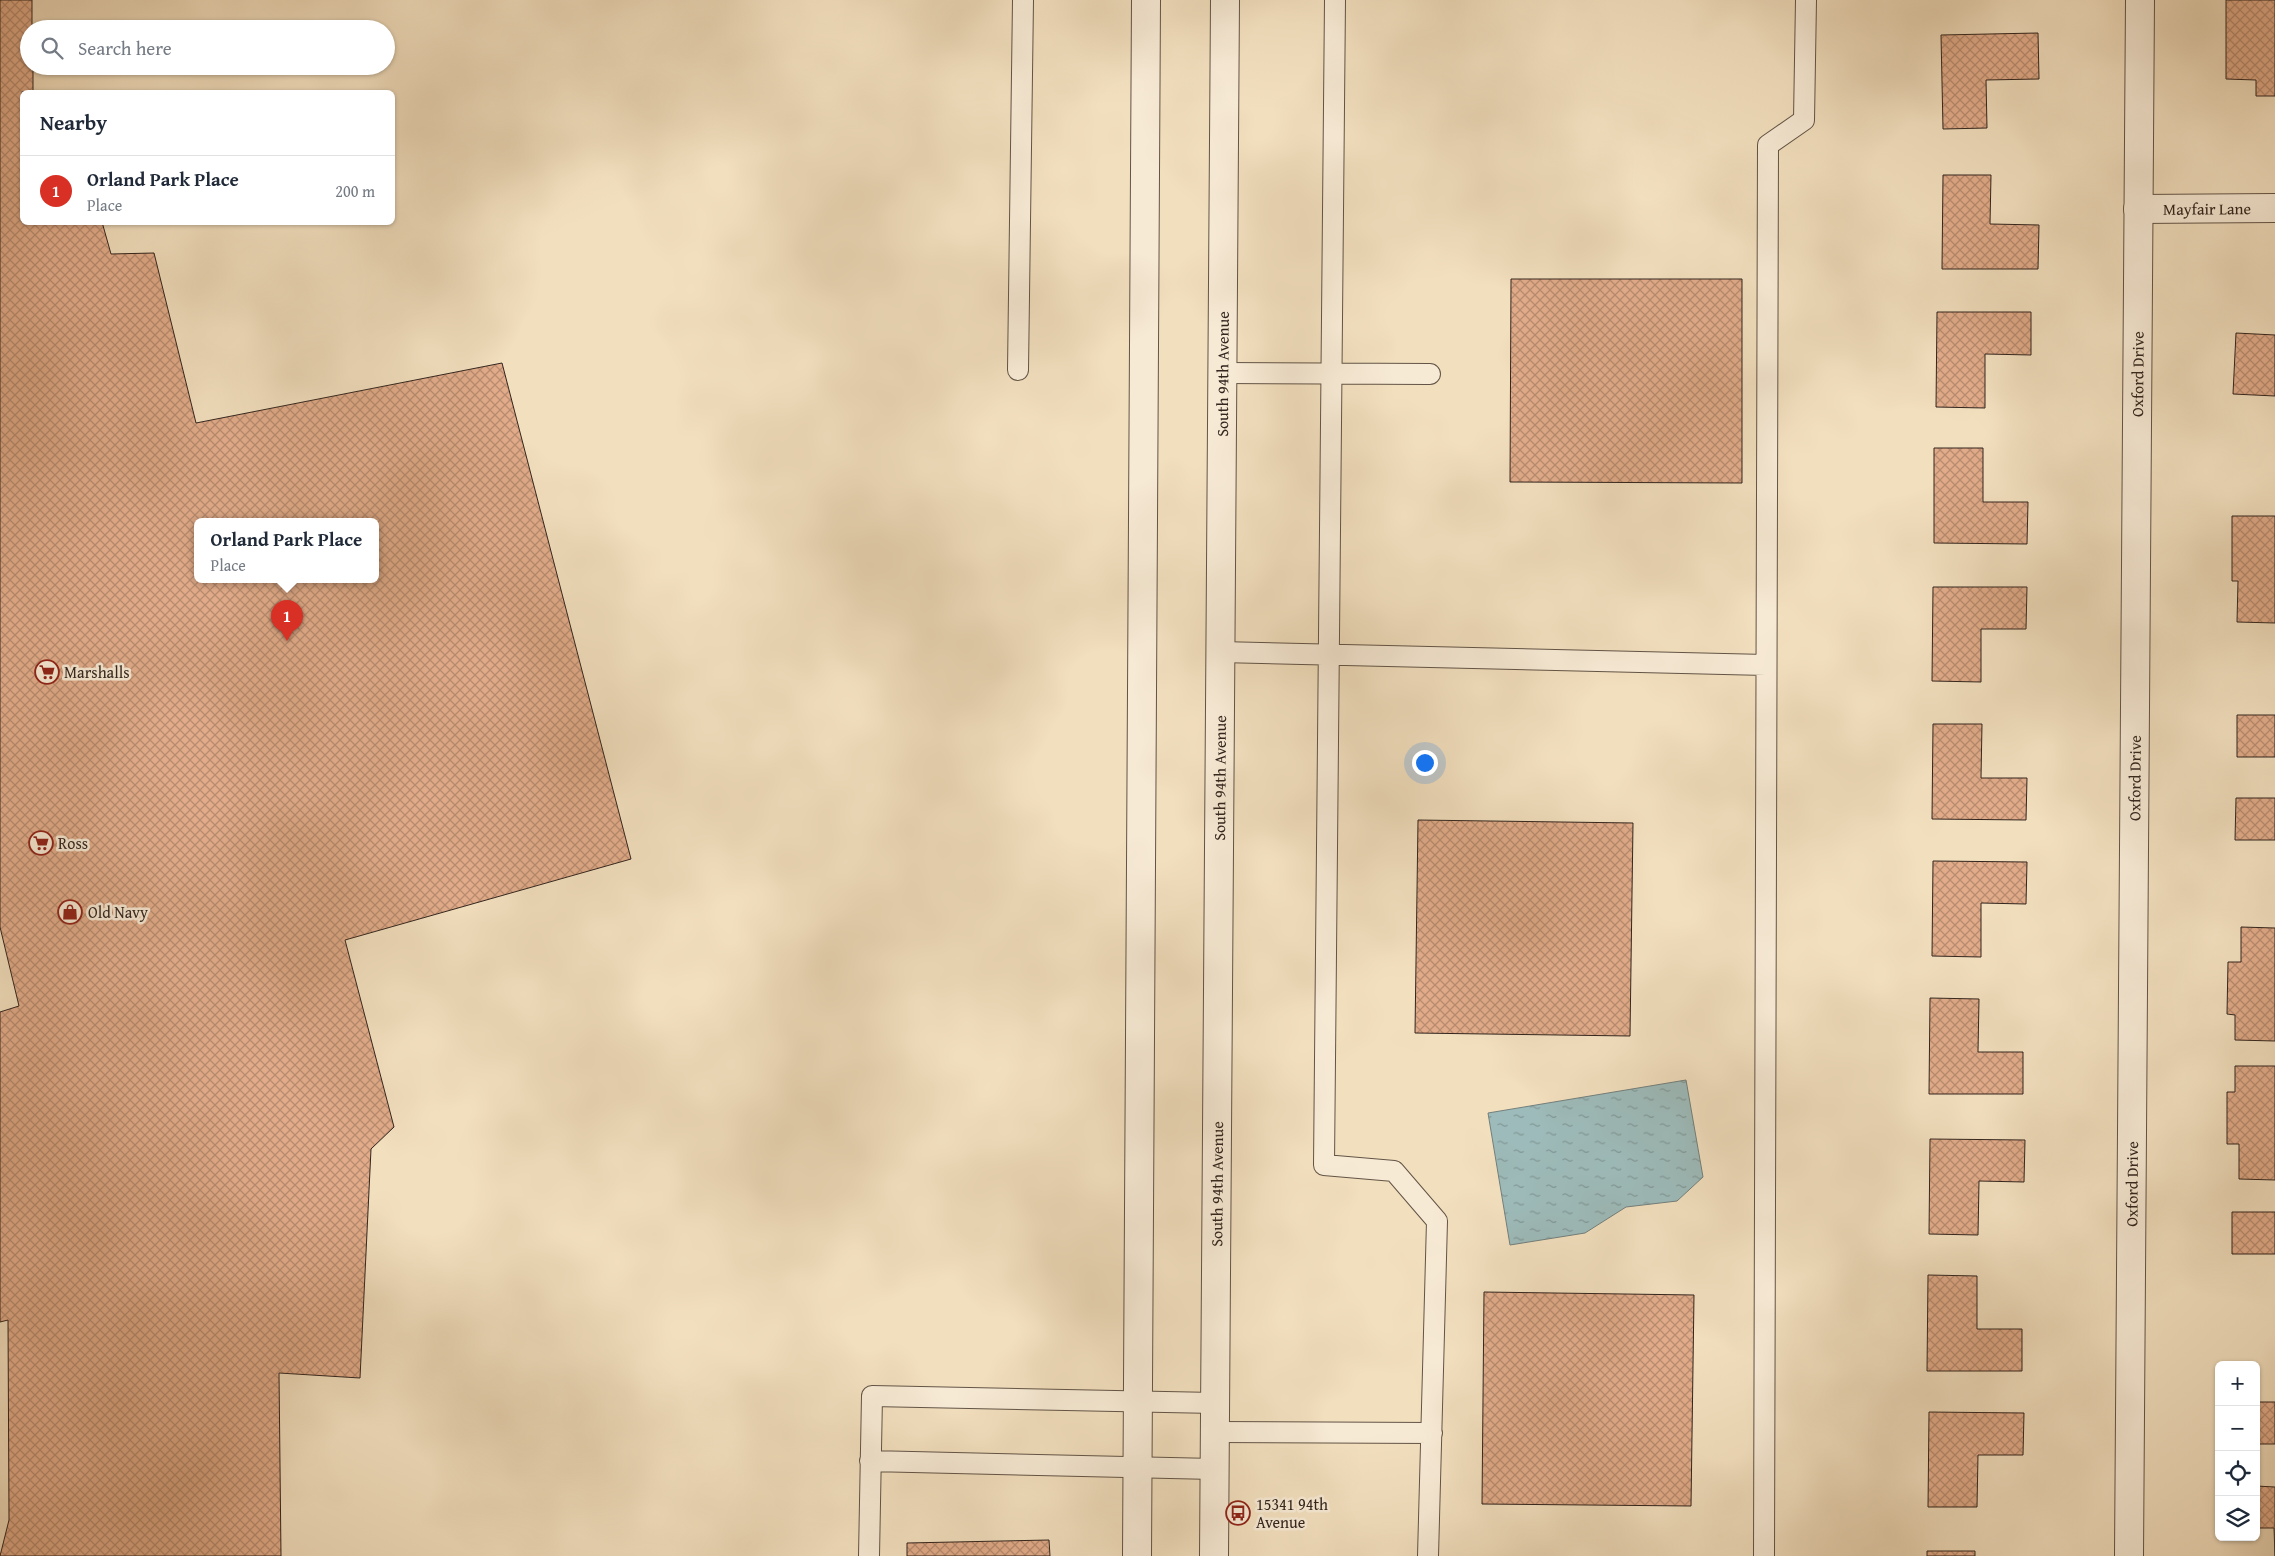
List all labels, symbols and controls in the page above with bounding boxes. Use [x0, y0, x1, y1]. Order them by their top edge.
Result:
search box [20, 20, 395, 75]
icon: search [38, 34, 66, 62]
text: Search here [78, 34, 172, 62]
text: Nearby [40, 107, 107, 138]
text: Orland Park Place [87, 165, 239, 193]
text: 1 [52, 179, 60, 203]
text: 200 m [335, 179, 375, 203]
text: Place [87, 193, 122, 217]
street label: Mayfair Lane [2163, 196, 2251, 221]
street label: South 94th Avenue [1210, 311, 1235, 437]
street label: Oxford Drive [2125, 331, 2150, 417]
popup [194, 518, 379, 583]
text: Orland Park Place [211, 525, 362, 553]
text: Place [211, 553, 246, 577]
pin: 1 [271, 600, 303, 641]
supermarket icon: Marshalls [34, 659, 60, 685]
place label: Marshalls [64, 660, 130, 684]
street label: South 94th Avenue [1207, 715, 1232, 841]
street label: Oxford Drive [2122, 735, 2147, 821]
your location [1412, 750, 1438, 776]
supermarket icon: Ross [28, 830, 54, 856]
place label: Ross [58, 831, 88, 855]
shop icon: Old Navy [57, 899, 83, 925]
place label: Old Navy [88, 900, 148, 924]
street label: South 94th Avenue [1204, 1121, 1229, 1247]
street label: Oxford Drive [2119, 1141, 2144, 1227]
map controls [2215, 1361, 2260, 1541]
button: + [2215, 1361, 2260, 1406]
button: − [2215, 1406, 2260, 1451]
button: locate [2215, 1451, 2260, 1496]
place label: 15341 94th Avenue [1256, 1492, 1328, 1534]
button: layers [2215, 1496, 2260, 1541]
bus stop icon: 15341 94th Avenue [1225, 1500, 1251, 1526]

